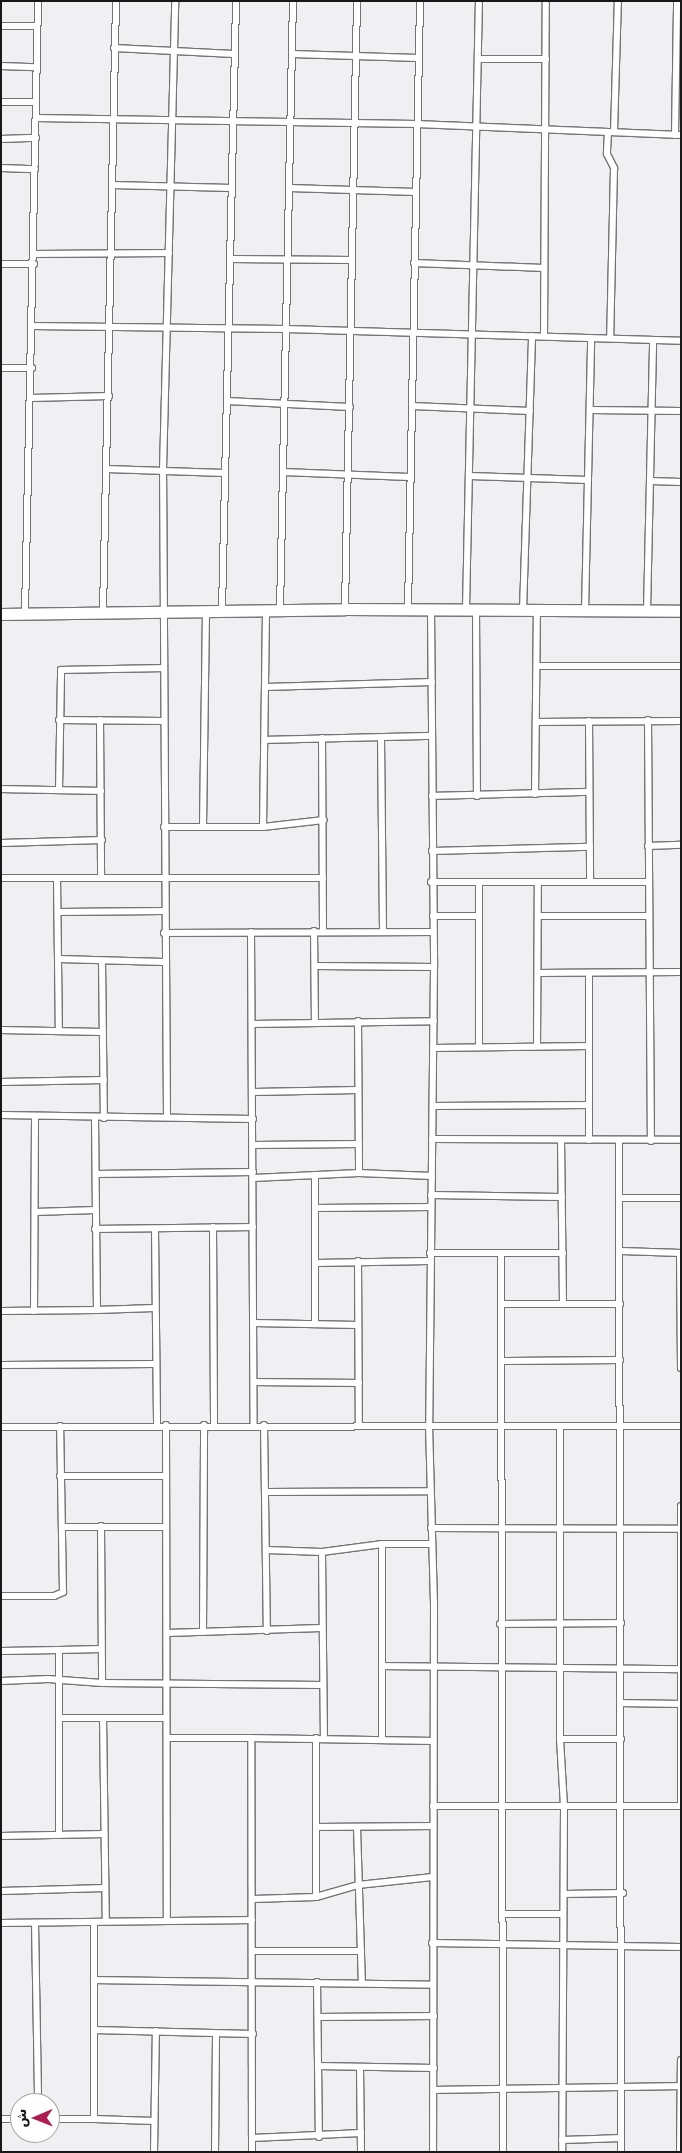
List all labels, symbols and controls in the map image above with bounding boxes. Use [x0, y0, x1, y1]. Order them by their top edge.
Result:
north arrow [10, 2093, 60, 2143]
text: ش [13, 2108, 29, 2128]

